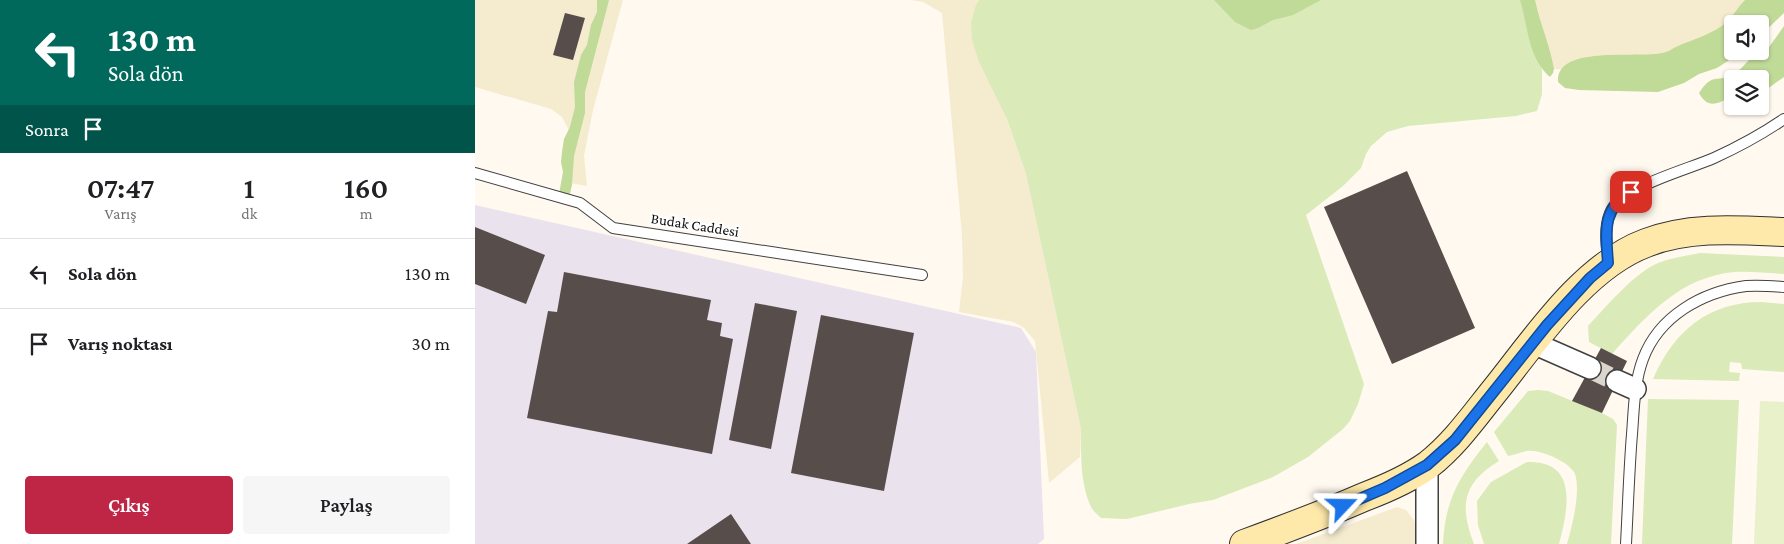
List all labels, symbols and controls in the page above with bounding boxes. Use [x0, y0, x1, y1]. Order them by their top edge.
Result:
map controls [1724, 15, 1769, 115]
button: sound [1724, 15, 1769, 60]
icon: left [25, 20, 90, 85]
text: 130 m [108, 20, 196, 59]
text: Sola dön [108, 61, 184, 86]
button: layers [1724, 70, 1769, 115]
icon: arrive [79, 115, 107, 143]
text: Sonra [25, 119, 69, 140]
text: 07:47 [87, 171, 155, 204]
text: 1 [244, 171, 255, 204]
text: 160 [344, 171, 388, 204]
pin [1610, 171, 1652, 213]
icon: arrive [1617, 178, 1645, 206]
text: Varış [105, 205, 137, 222]
text: dk [241, 205, 257, 222]
text: m [360, 205, 373, 222]
street label: Budak Caddesi [650, 210, 740, 240]
icon: left [25, 260, 53, 288]
text: Sola dön [68, 263, 137, 284]
text: 130 m [405, 263, 450, 284]
icon: arrive [25, 330, 53, 358]
text: Varış noktası [68, 333, 173, 354]
text: 30 m [411, 333, 450, 354]
button: Çıkış [25, 476, 233, 534]
button: Paylaş [243, 476, 450, 534]
position arrow [1316, 479, 1368, 531]

